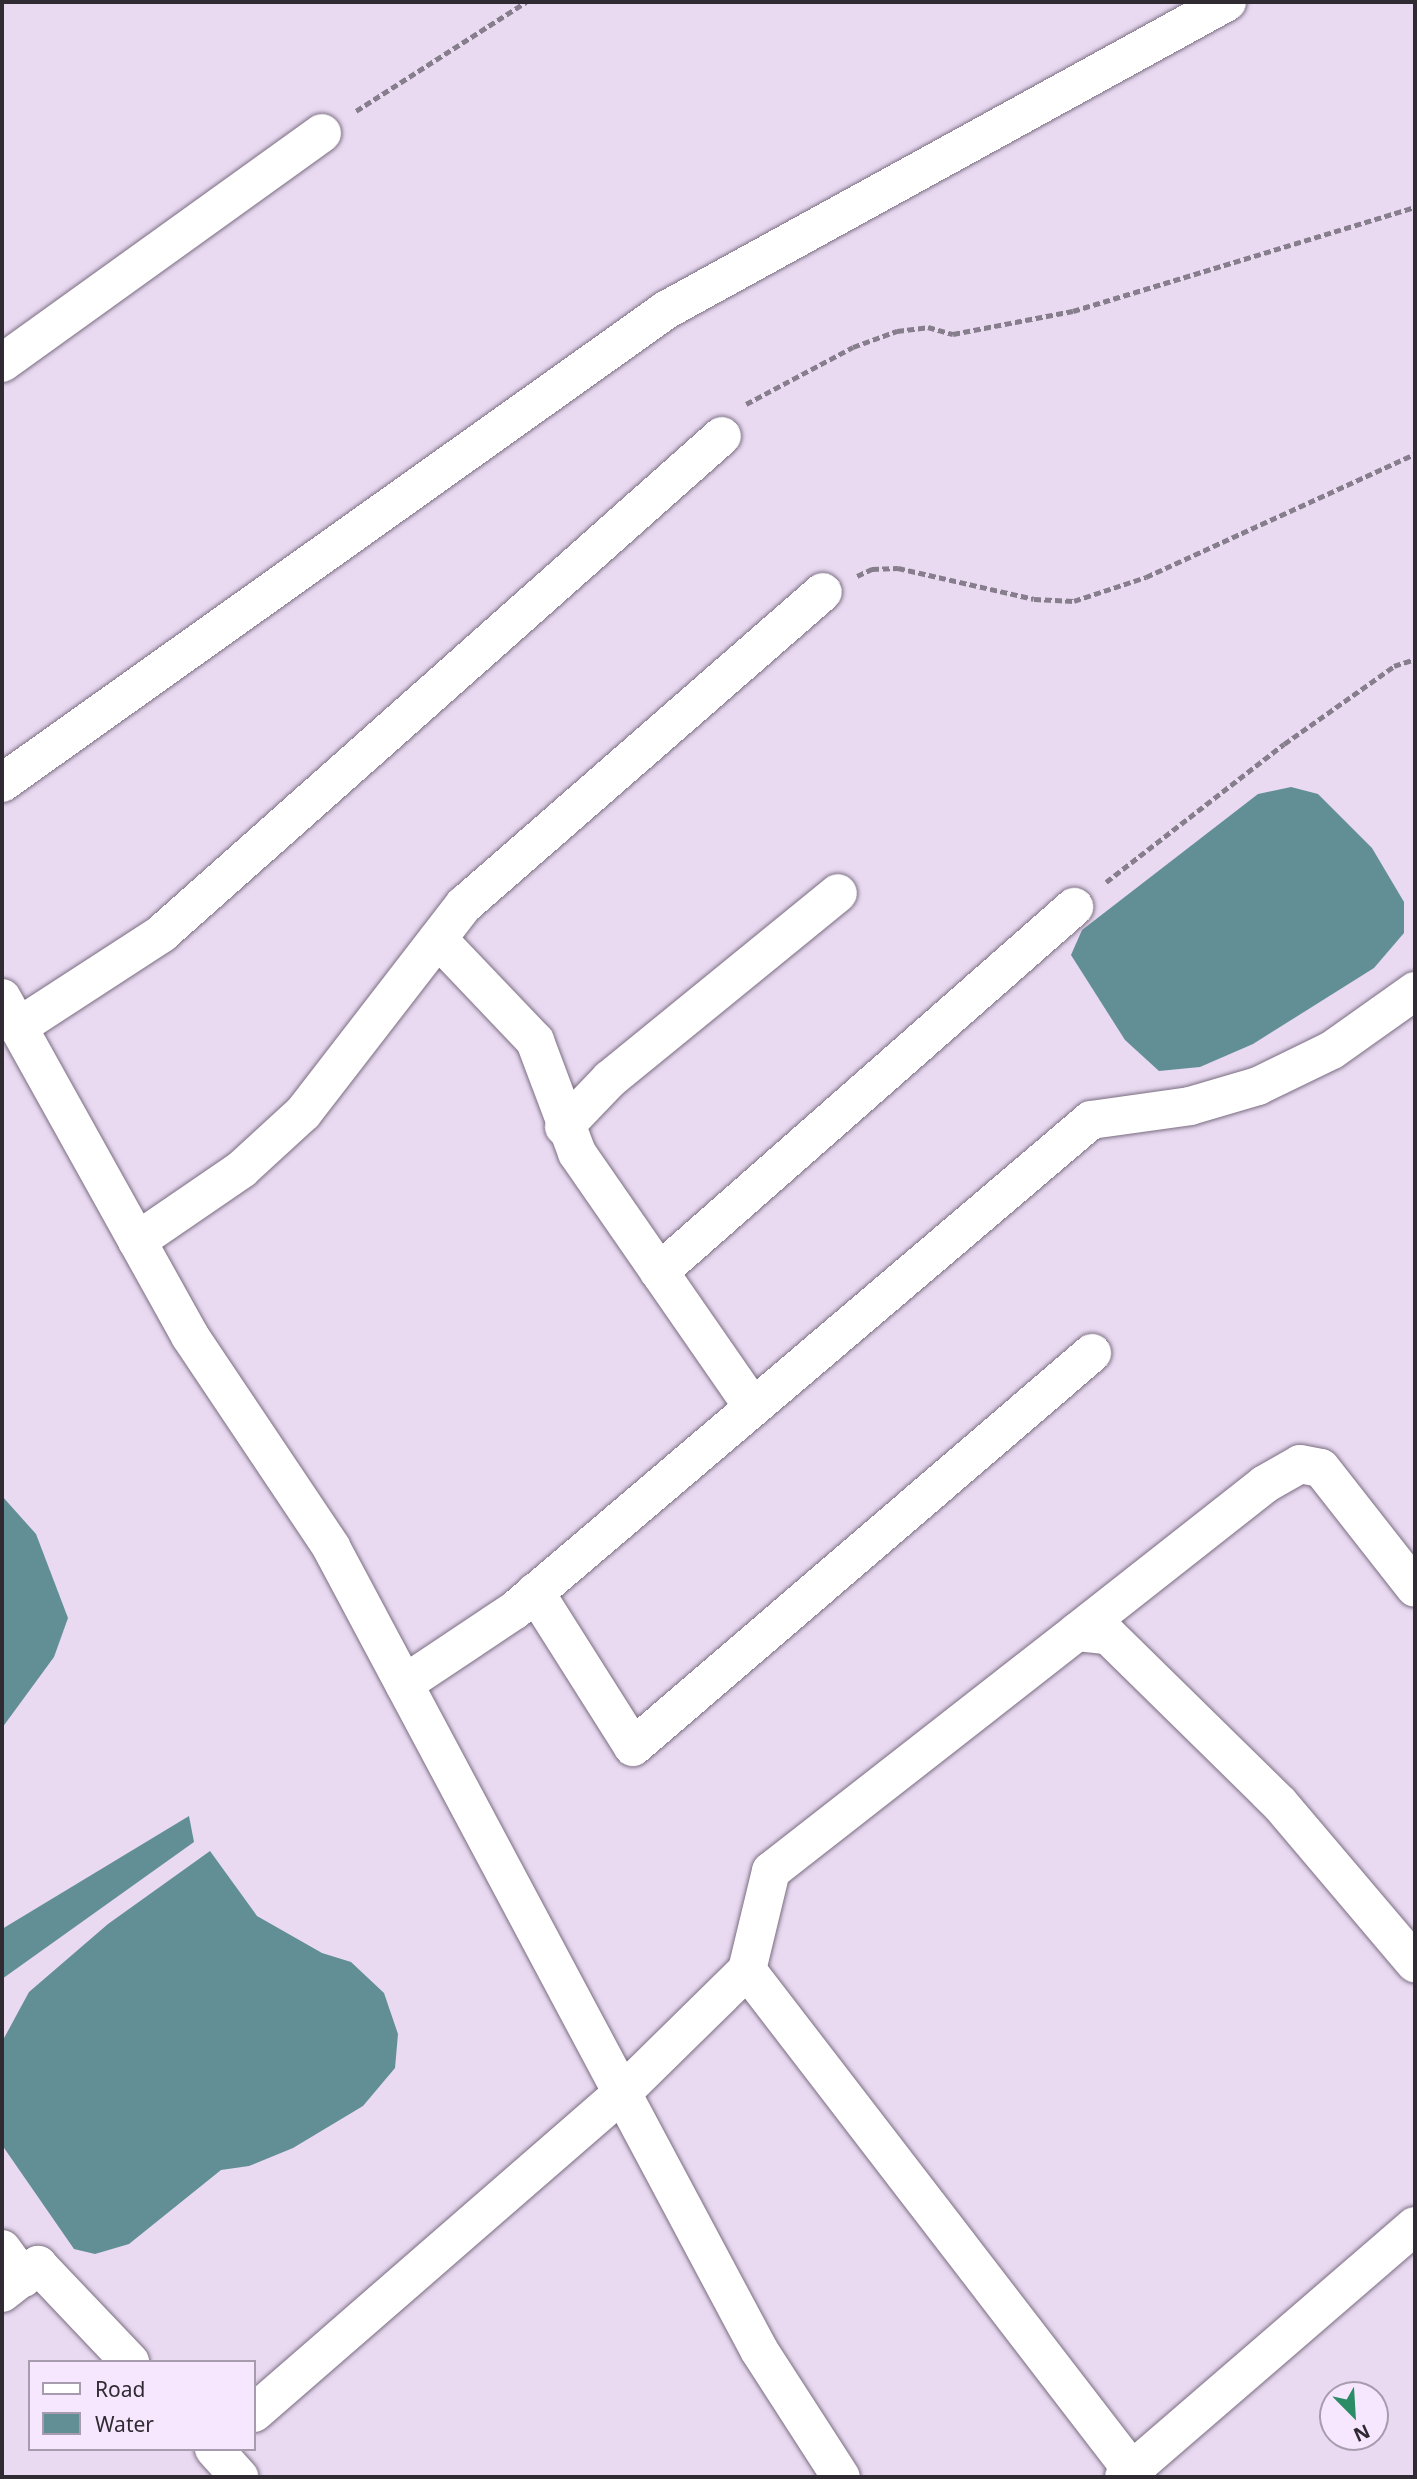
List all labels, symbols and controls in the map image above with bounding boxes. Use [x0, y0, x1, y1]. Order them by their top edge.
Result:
legend [28, 2360, 256, 2451]
text: Road [95, 2375, 145, 2403]
north arrow [1319, 2381, 1389, 2451]
text: Water [95, 2410, 154, 2438]
text: N [1349, 2418, 1374, 2448]

